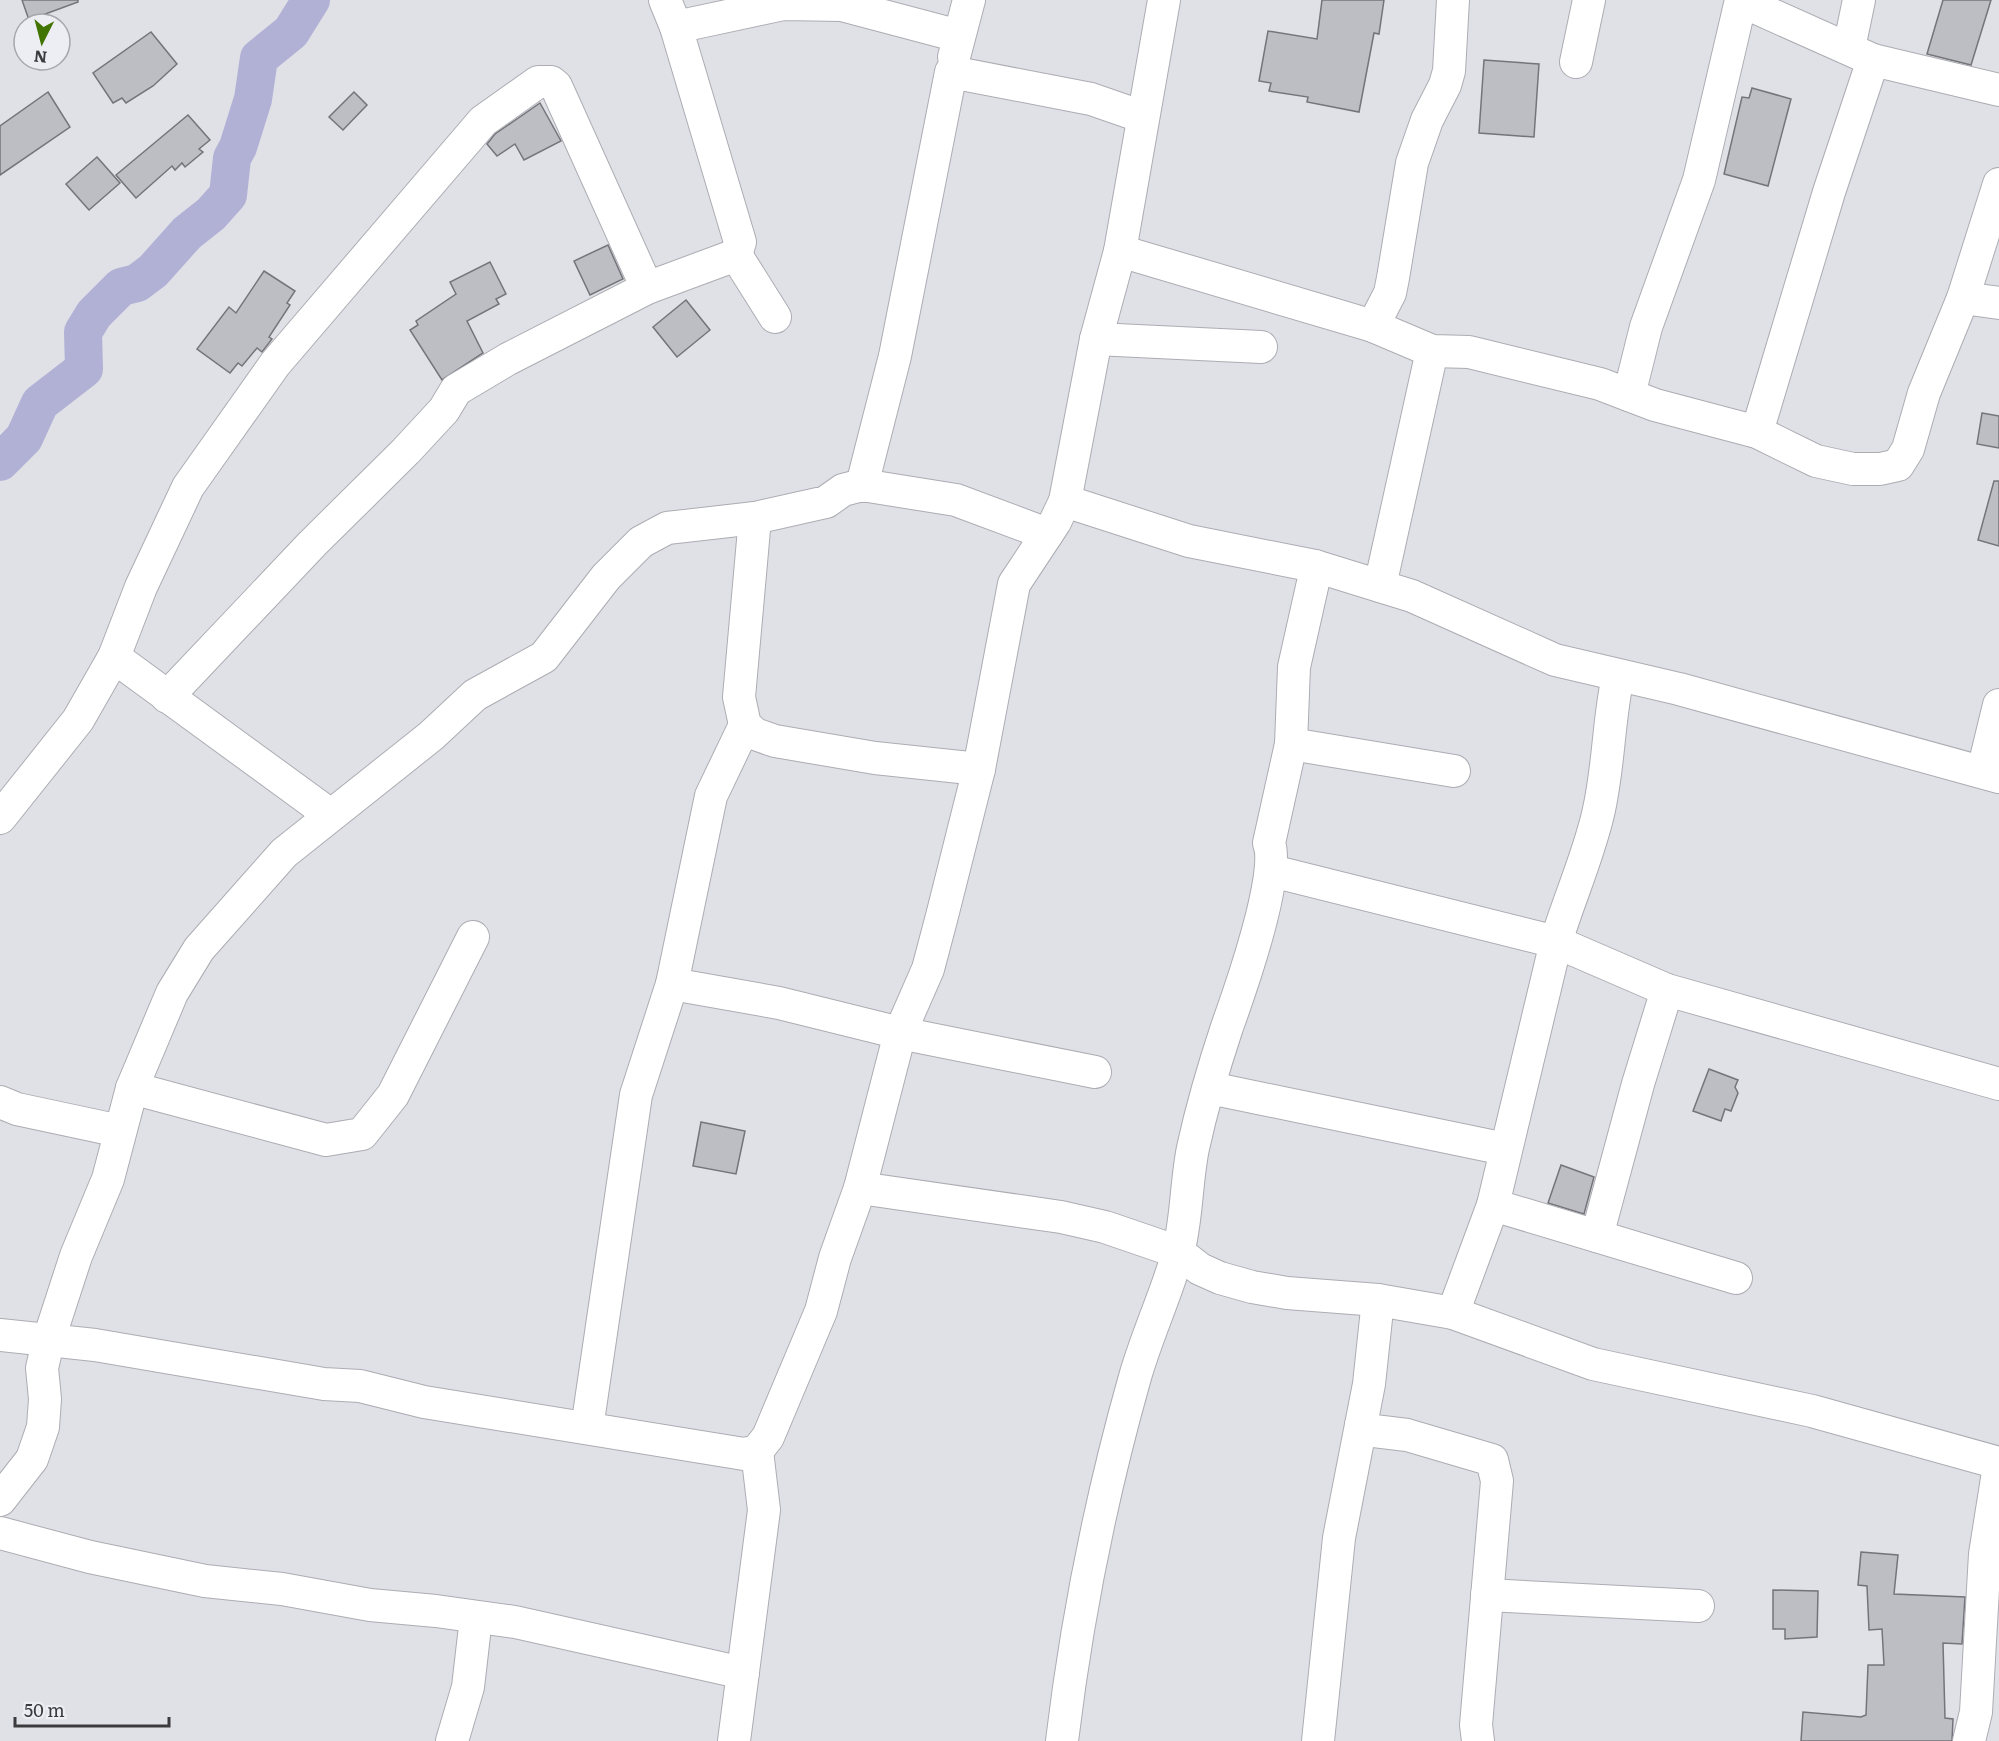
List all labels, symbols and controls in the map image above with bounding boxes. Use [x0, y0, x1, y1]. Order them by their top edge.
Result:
north arrow [12, 12, 72, 72]
text: N [32, 45, 48, 71]
scale bar [15, 1690, 170, 1728]
text: 50 m [24, 1696, 65, 1723]

